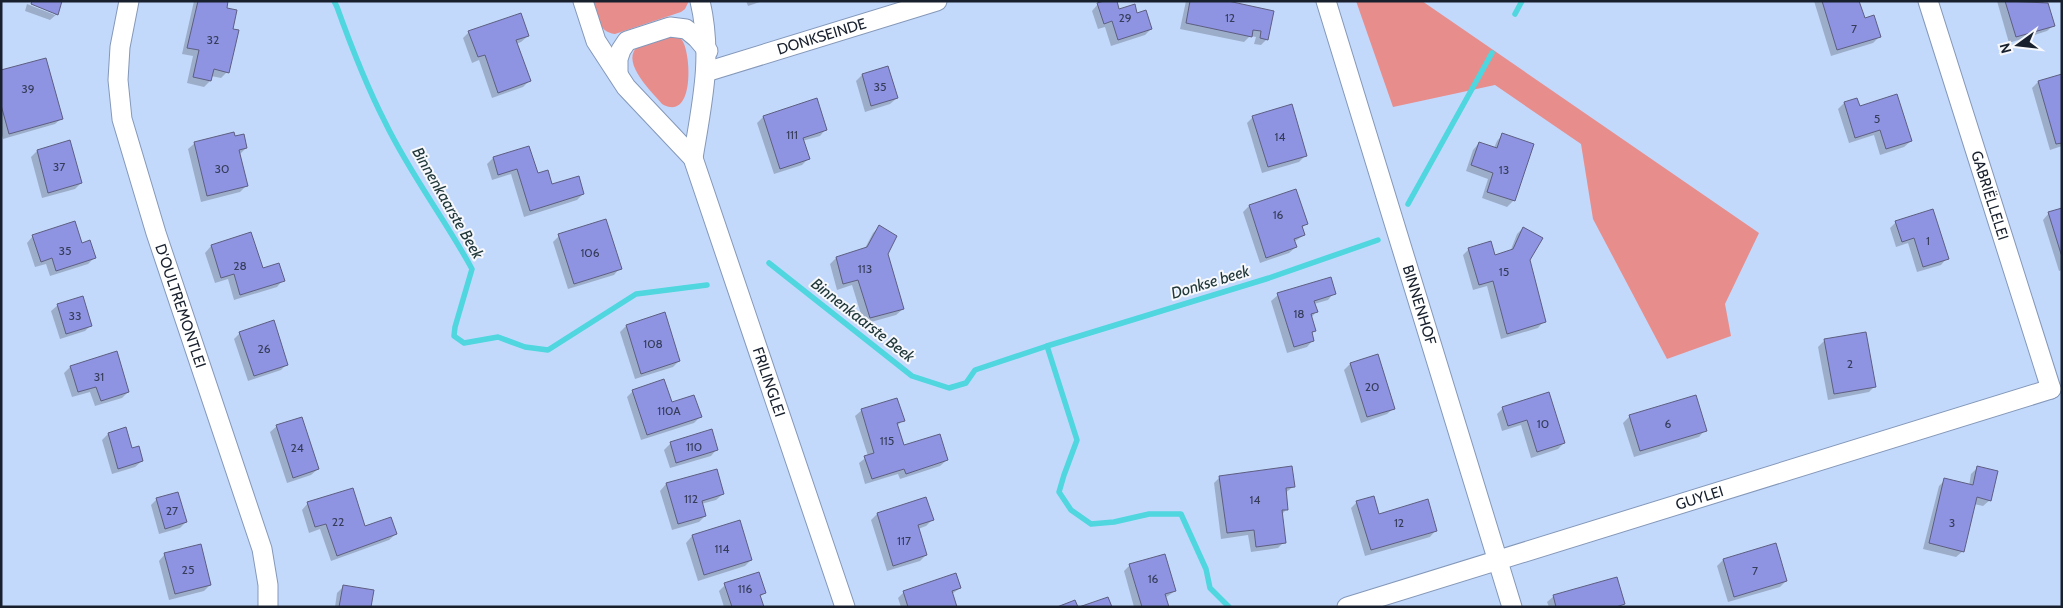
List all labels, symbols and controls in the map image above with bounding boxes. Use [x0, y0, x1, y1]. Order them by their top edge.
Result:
house number: 29 [1118, 10, 1132, 25]
house number: 12 [1225, 10, 1235, 25]
street label: DONKSEINDE [775, 14, 868, 59]
north arrow [1993, 20, 2043, 70]
house number: 7 [1851, 21, 1857, 36]
house number: 32 [207, 32, 219, 47]
text: N [1995, 41, 2015, 55]
house number: 35 [874, 79, 886, 94]
house number: 39 [21, 81, 35, 96]
house number: 5 [1874, 111, 1880, 126]
house number: 111 [786, 127, 798, 142]
house number: 14 [1275, 129, 1285, 144]
water label: Binnenkaarste Beek [408, 144, 488, 263]
street label: GABRIËLLELEI [1967, 149, 2012, 242]
house number: 37 [53, 159, 65, 174]
house number: 30 [215, 161, 229, 176]
house number: 13 [1499, 162, 1509, 177]
house number: 16 [1273, 207, 1284, 222]
house number: 1 [1926, 233, 1930, 248]
street label: D'OULTREMONTLEI [151, 242, 210, 370]
house number: 35 [59, 243, 71, 258]
house number: 106 [580, 245, 600, 260]
house number: 28 [233, 258, 247, 273]
house number: 113 [858, 261, 872, 276]
water label: Donkse beek [1169, 261, 1252, 303]
street label: BINNENHOF [1399, 263, 1440, 347]
house number: 15 [1499, 264, 1509, 279]
water label: Binnenkaarste Beek [808, 274, 919, 367]
house number: 18 [1293, 306, 1305, 321]
house number: 33 [69, 308, 81, 323]
house number: 108 [643, 336, 663, 351]
house number: 26 [257, 341, 271, 356]
street label: FRILINGLEI [749, 345, 789, 419]
house number: 2 [1847, 356, 1853, 371]
house number: 31 [94, 369, 104, 384]
house number: 20 [1365, 379, 1379, 394]
house number: 110A [657, 403, 681, 418]
house number: 10 [1537, 416, 1549, 431]
house number: 6 [1665, 416, 1672, 431]
house number: 115 [880, 433, 894, 448]
house number: 110 [686, 439, 702, 454]
house number: 24 [290, 440, 304, 455]
street label: GUYLEI [1673, 482, 1726, 514]
house number: 112 [684, 491, 698, 506]
house number: 14 [1250, 492, 1260, 507]
house number: 27 [166, 503, 178, 518]
house number: 22 [332, 514, 344, 529]
house number: 12 [1394, 515, 1404, 530]
house number: 3 [1949, 515, 1955, 530]
house number: 117 [897, 533, 911, 548]
house number: 114 [715, 541, 729, 556]
house number: 25 [182, 562, 194, 577]
house number: 7 [1752, 563, 1758, 578]
house number: 16 [1148, 571, 1159, 586]
house number: 116 [738, 581, 753, 596]

